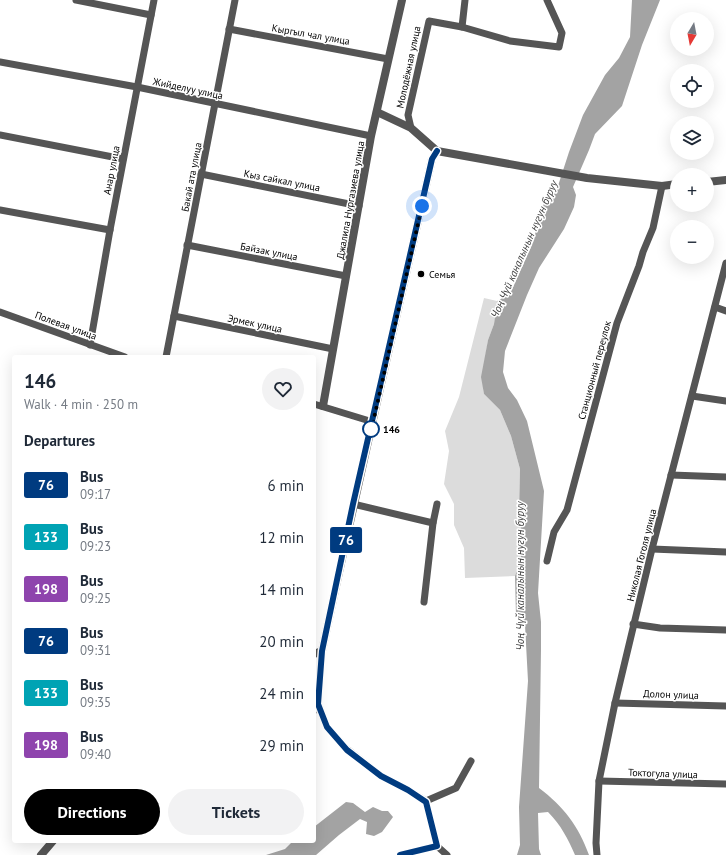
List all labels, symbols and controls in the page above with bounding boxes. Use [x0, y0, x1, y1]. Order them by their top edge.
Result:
north arrow [670, 12, 714, 56]
map controls [670, 12, 714, 264]
street label: Кыргыл чал улица [271, 21, 351, 48]
street label: Молодёжная улица [393, 25, 424, 109]
button: locate [670, 64, 714, 108]
street label: Жийделуу улица [151, 74, 224, 102]
button: layers [670, 116, 714, 160]
street label: Джалила Нургазиева улица [334, 140, 367, 260]
street label: Бакай ата улица [178, 141, 205, 213]
street label: Анар улица [100, 144, 123, 196]
street label: Кыз сайкал улица [243, 167, 321, 194]
button: + [670, 168, 714, 212]
water label: Чоң Чүй каналынын нугун буруу [487, 177, 561, 320]
your location [412, 196, 432, 216]
button: − [670, 220, 714, 264]
street label: Байзак улица [239, 240, 299, 263]
place label: Семья [429, 268, 456, 281]
marker: Семья [416, 269, 426, 279]
street label: Полевая улица [33, 308, 99, 343]
street label: Эрмек улица [226, 311, 283, 336]
street label: Станционный переулок [575, 319, 614, 421]
button: heart [262, 368, 304, 410]
text: 146 [24, 369, 56, 393]
text: Walk · 4 min · 250 m [24, 396, 138, 413]
marker: 146 [362, 420, 380, 438]
place label: 146 [383, 423, 400, 436]
text: Departures [24, 431, 95, 450]
text: Bus [80, 467, 103, 486]
text: 76 [38, 476, 54, 494]
text: 6 min [267, 476, 304, 495]
text: 09:17 [80, 486, 111, 503]
water label: Чоң Чүй каналынын нугун буруу [513, 500, 527, 651]
street label: Николая Гоголя улица [624, 507, 659, 603]
text: Bus [80, 519, 103, 538]
line badge: 76 [328, 527, 364, 553]
text: 133 [34, 528, 58, 546]
text: 12 min [259, 528, 304, 547]
text: 76 [338, 531, 354, 549]
text: 09:23 [80, 538, 111, 555]
text: Bus [80, 571, 103, 590]
text: 198 [34, 580, 58, 598]
text: 14 min [259, 580, 304, 599]
text: 09:25 [80, 590, 111, 607]
text: Bus [80, 623, 103, 642]
text: 76 [38, 632, 54, 650]
text: 20 min [259, 632, 304, 651]
text: 09:31 [80, 642, 111, 659]
text: Bus [80, 675, 103, 694]
text: 133 [34, 684, 58, 702]
text: 24 min [259, 684, 304, 703]
street label: Долон улица [643, 687, 699, 702]
text: 09:35 [80, 694, 111, 711]
text: Bus [80, 727, 103, 746]
text: 198 [34, 736, 58, 754]
text: 29 min [259, 736, 304, 755]
text: 09:40 [80, 746, 111, 763]
street label: Токтогула улица [628, 766, 698, 781]
button: Directions [24, 789, 160, 835]
button: Tickets [168, 789, 304, 835]

